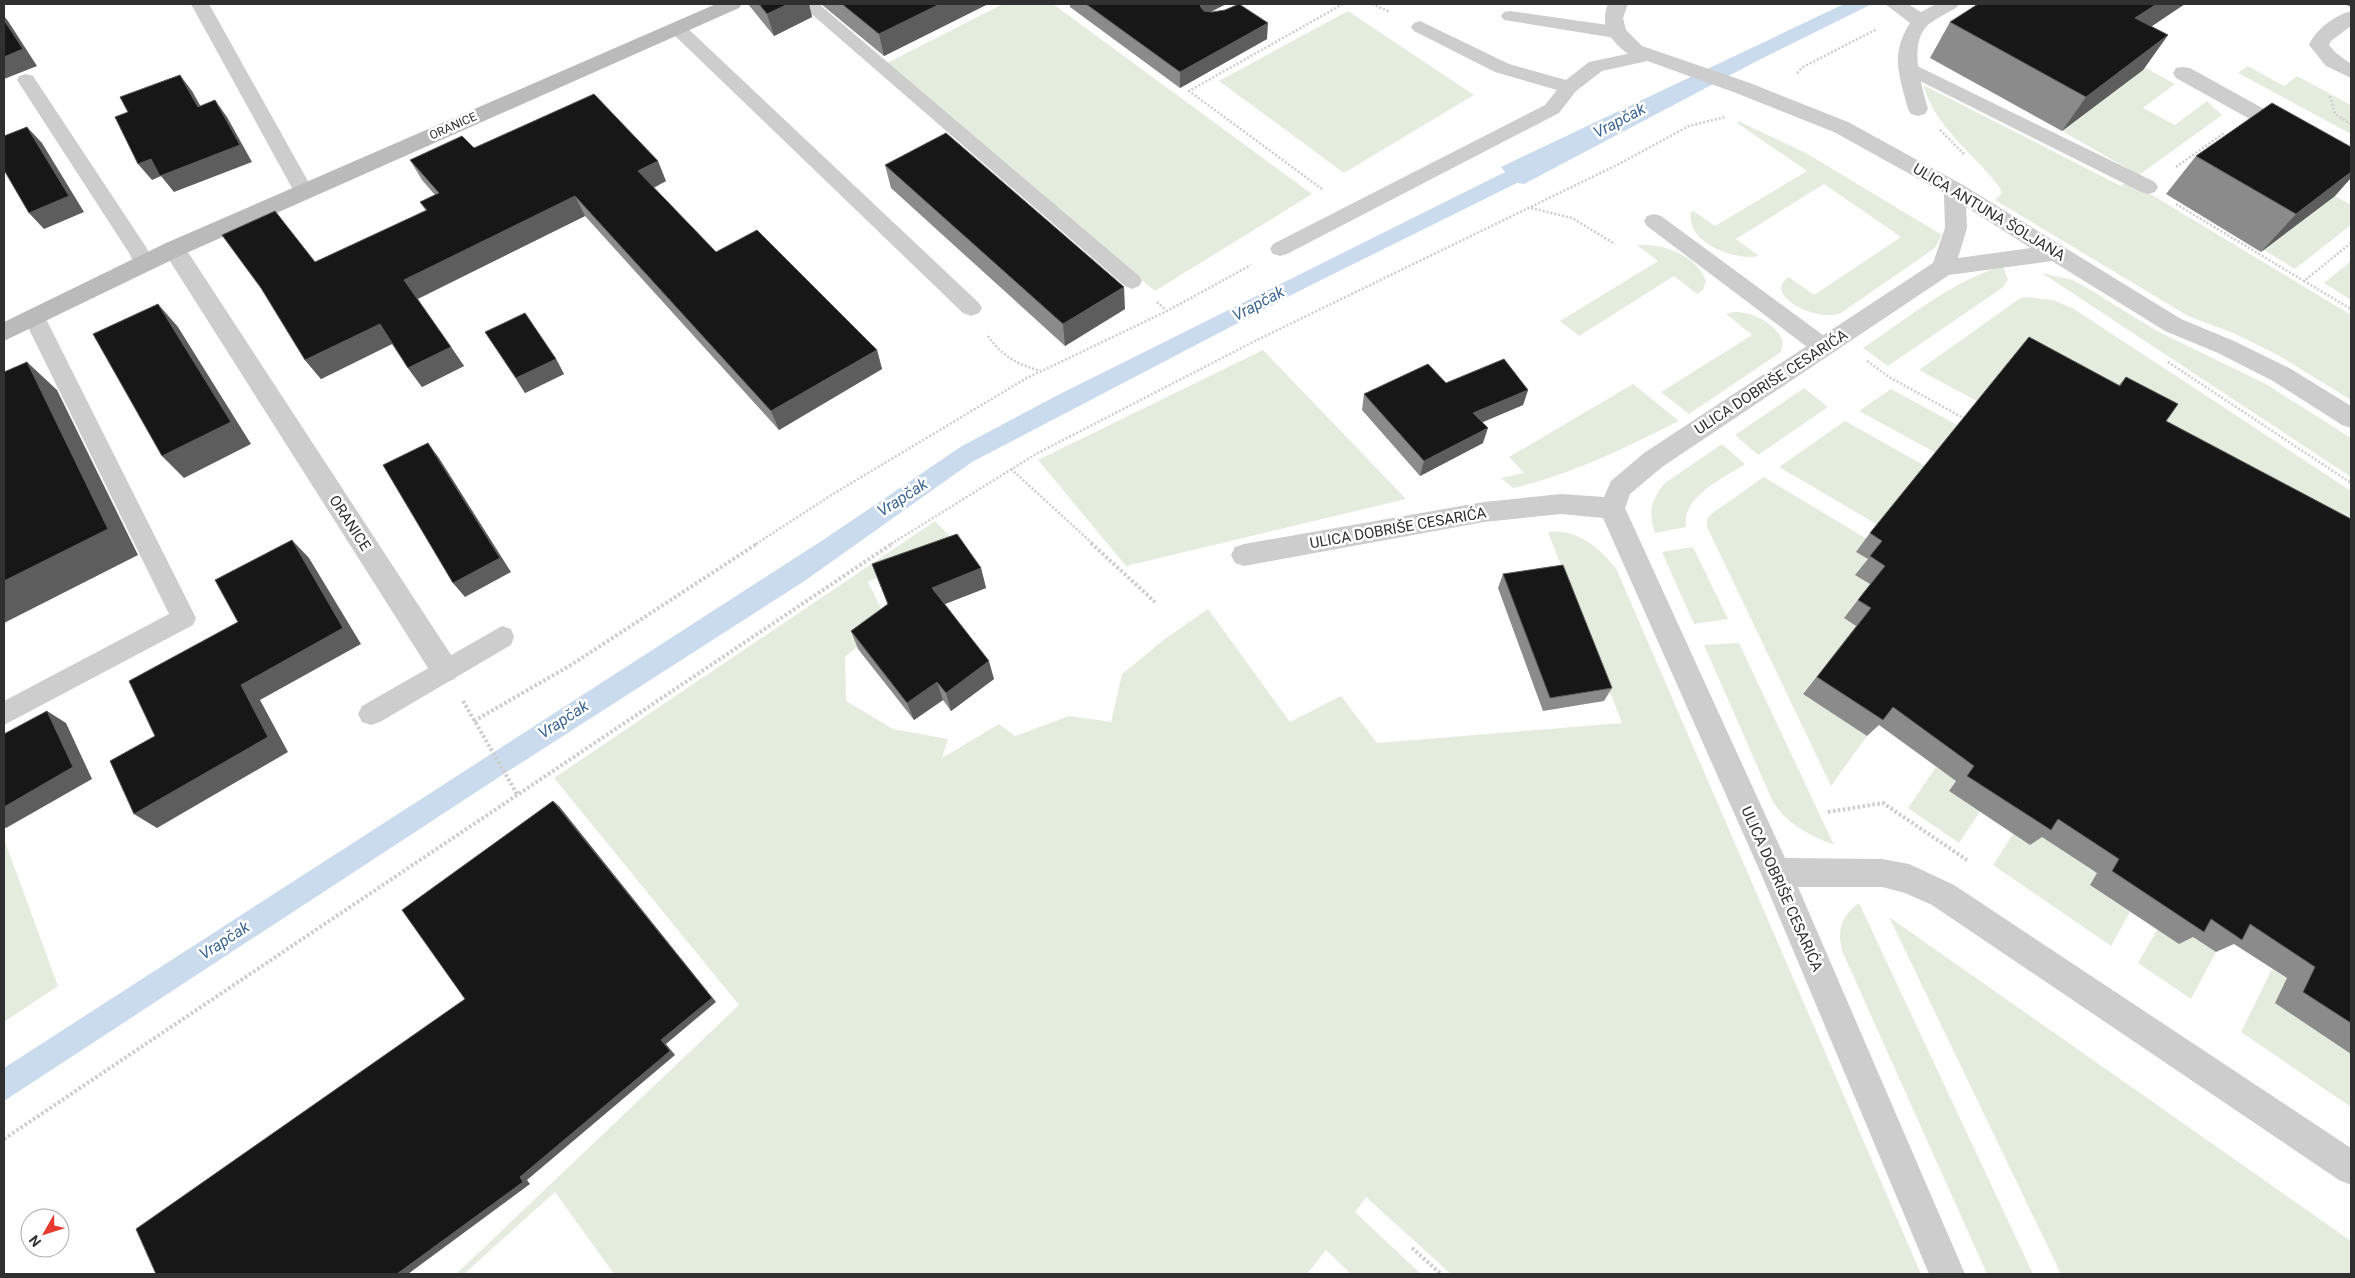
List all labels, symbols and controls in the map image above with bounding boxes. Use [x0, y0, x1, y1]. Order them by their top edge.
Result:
water label: Vrapčak [1590, 98, 1650, 142]
street label: ORANICE [427, 109, 479, 143]
street label: ULICA ANTUNA ŠOLJANA [1910, 159, 2069, 265]
water label: Vrapčak [1229, 281, 1289, 325]
street label: ULICA DOBRIŠE CESARIĆA [1691, 326, 1851, 438]
water label: Vrapčak [874, 474, 932, 521]
street label: ORANICE [325, 492, 375, 554]
street label: ULICA DOBRIŠE CESARIĆA [1308, 504, 1488, 552]
water label: Vrapčak [535, 696, 593, 743]
street label: ULICA DOBRIŠE CESARIĆA [1737, 804, 1827, 975]
water label: Vrapčak [196, 917, 254, 964]
north arrow [20, 1208, 70, 1258]
text: N [26, 1232, 44, 1250]

